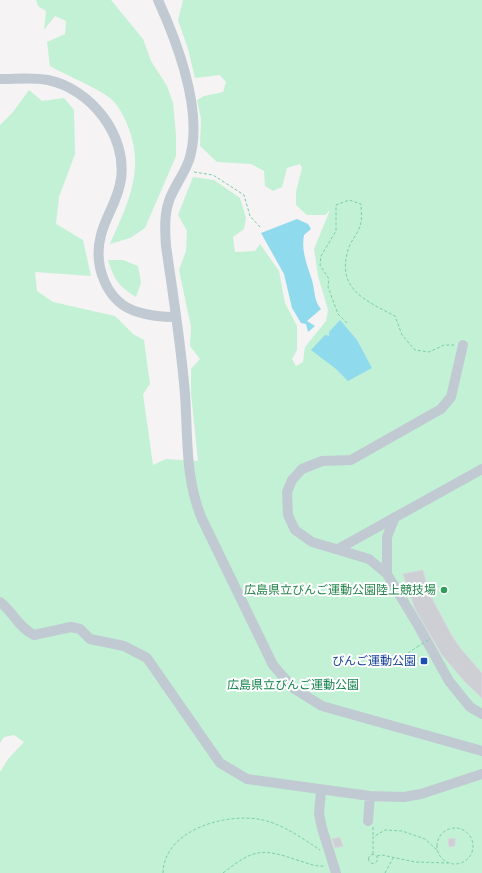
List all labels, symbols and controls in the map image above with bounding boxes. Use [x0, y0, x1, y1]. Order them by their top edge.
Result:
place label: 広島県立びんご運動公園陸上競技場 [244, 583, 436, 598]
marker: 広島県立びんご運動公園陸上競技場 [439, 585, 449, 595]
place label: びんご運動公園 [332, 654, 416, 669]
marker: びんご運動公園 [419, 656, 429, 666]
park label: 広島県立びんご運動公園 [227, 678, 359, 693]

